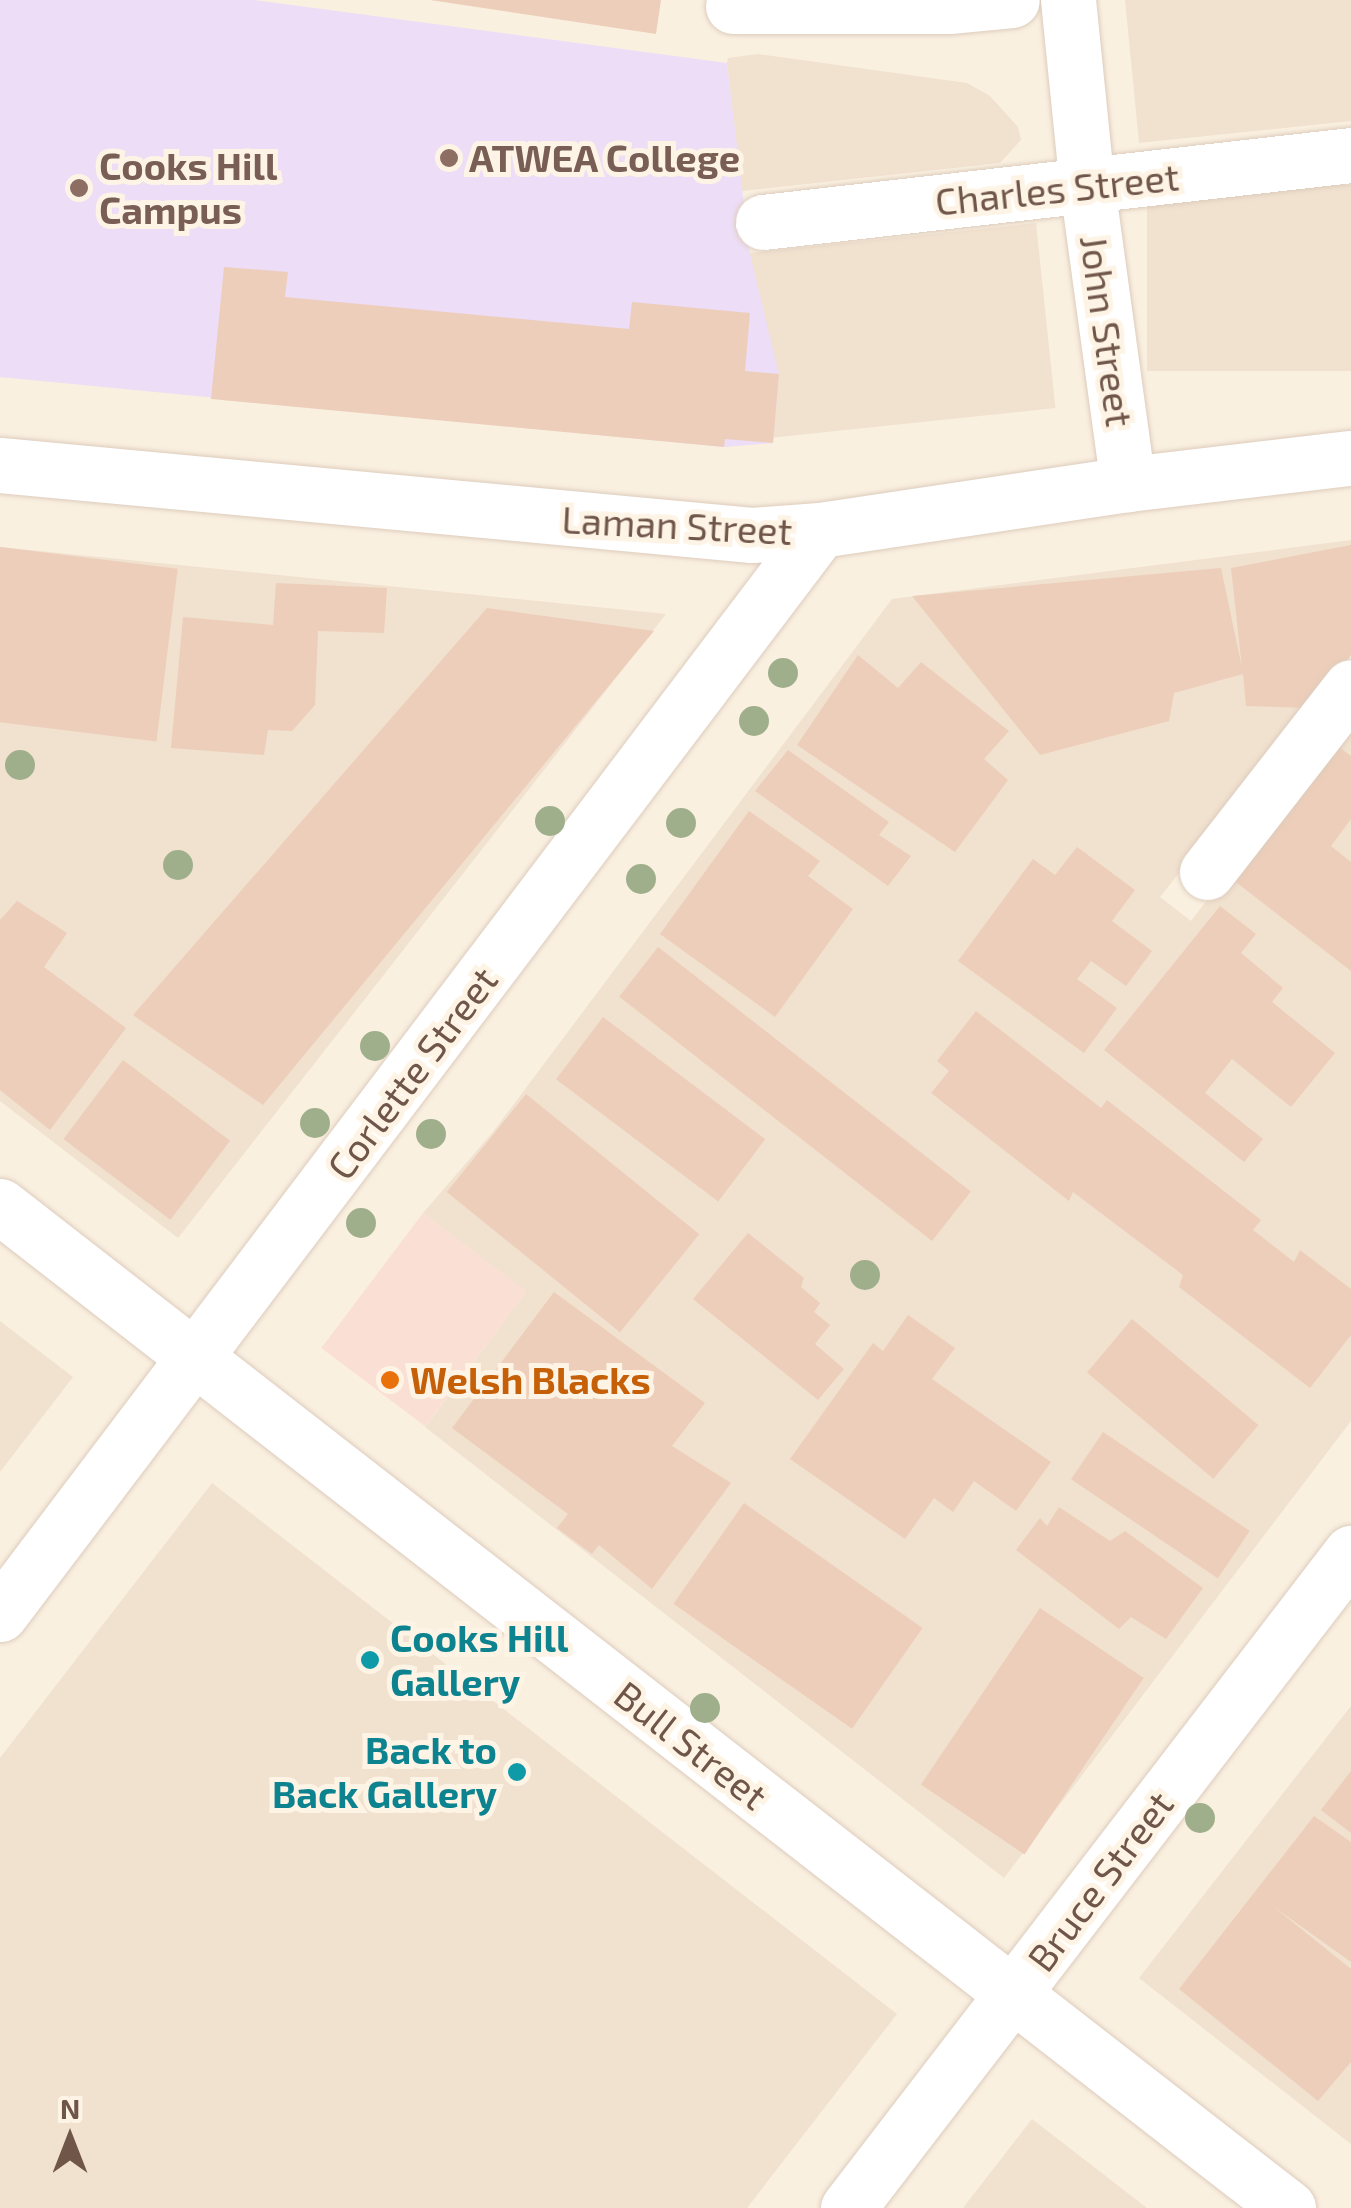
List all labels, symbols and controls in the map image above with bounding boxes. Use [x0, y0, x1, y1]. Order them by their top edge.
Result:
place label: ATWEA College [469, 135, 741, 181]
place label: Cooks Hill Campus [99, 143, 277, 232]
marker: ATWEA College [438, 147, 460, 169]
street label: Charles Street [933, 154, 1181, 224]
marker: Cooks Hill Campus [68, 177, 90, 199]
street label: John Street [1071, 232, 1143, 430]
street label: Laman Street [561, 496, 793, 554]
street label: Corlette Street [317, 958, 507, 1188]
place label: Welsh Blacks [410, 1357, 651, 1403]
marker: Welsh Blacks [379, 1369, 401, 1391]
place label: Cooks Hill Gallery [390, 1615, 568, 1705]
marker: Cooks Hill Gallery [359, 1649, 381, 1671]
street label: Bull Street [605, 1671, 777, 1819]
place label: Back to Back Gallery [272, 1727, 497, 1816]
marker: Back to Back Gallery [506, 1761, 528, 1783]
street label: Bruce Street [1018, 1782, 1182, 1980]
north arrow [20, 2088, 120, 2188]
text: N [60, 2091, 80, 2125]

